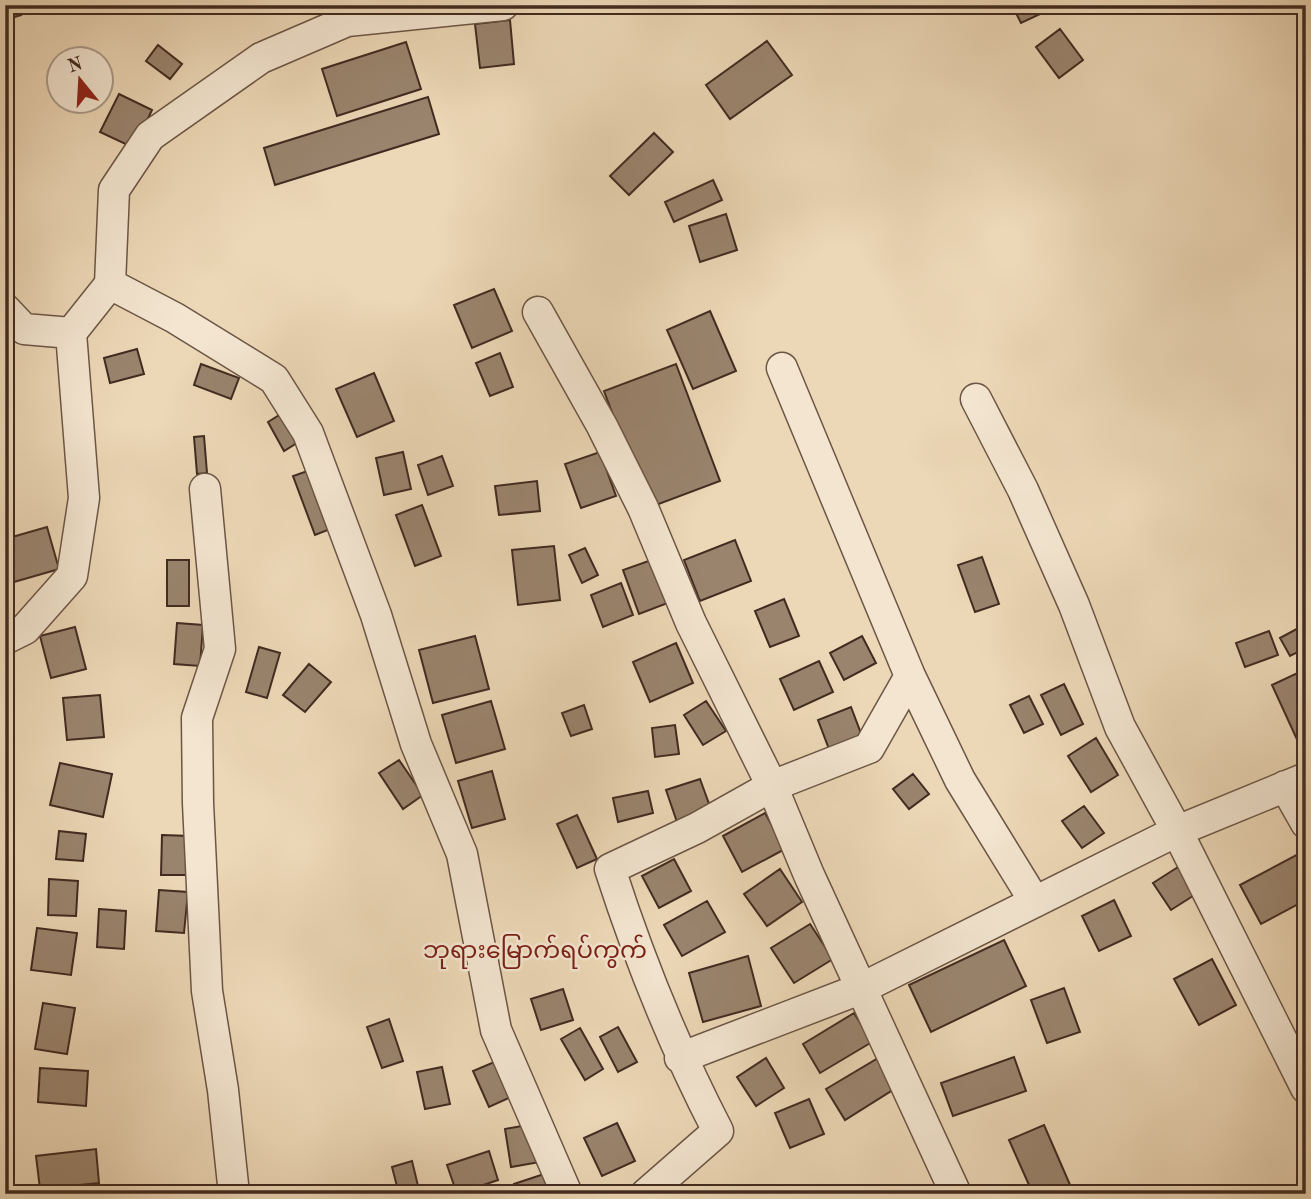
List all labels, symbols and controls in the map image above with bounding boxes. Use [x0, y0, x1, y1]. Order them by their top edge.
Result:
north arrow [46, 46, 116, 116]
text: N [66, 55, 86, 77]
district label: ဘုရားမြောက်ရပ်ကွက် [423, 934, 647, 969]

